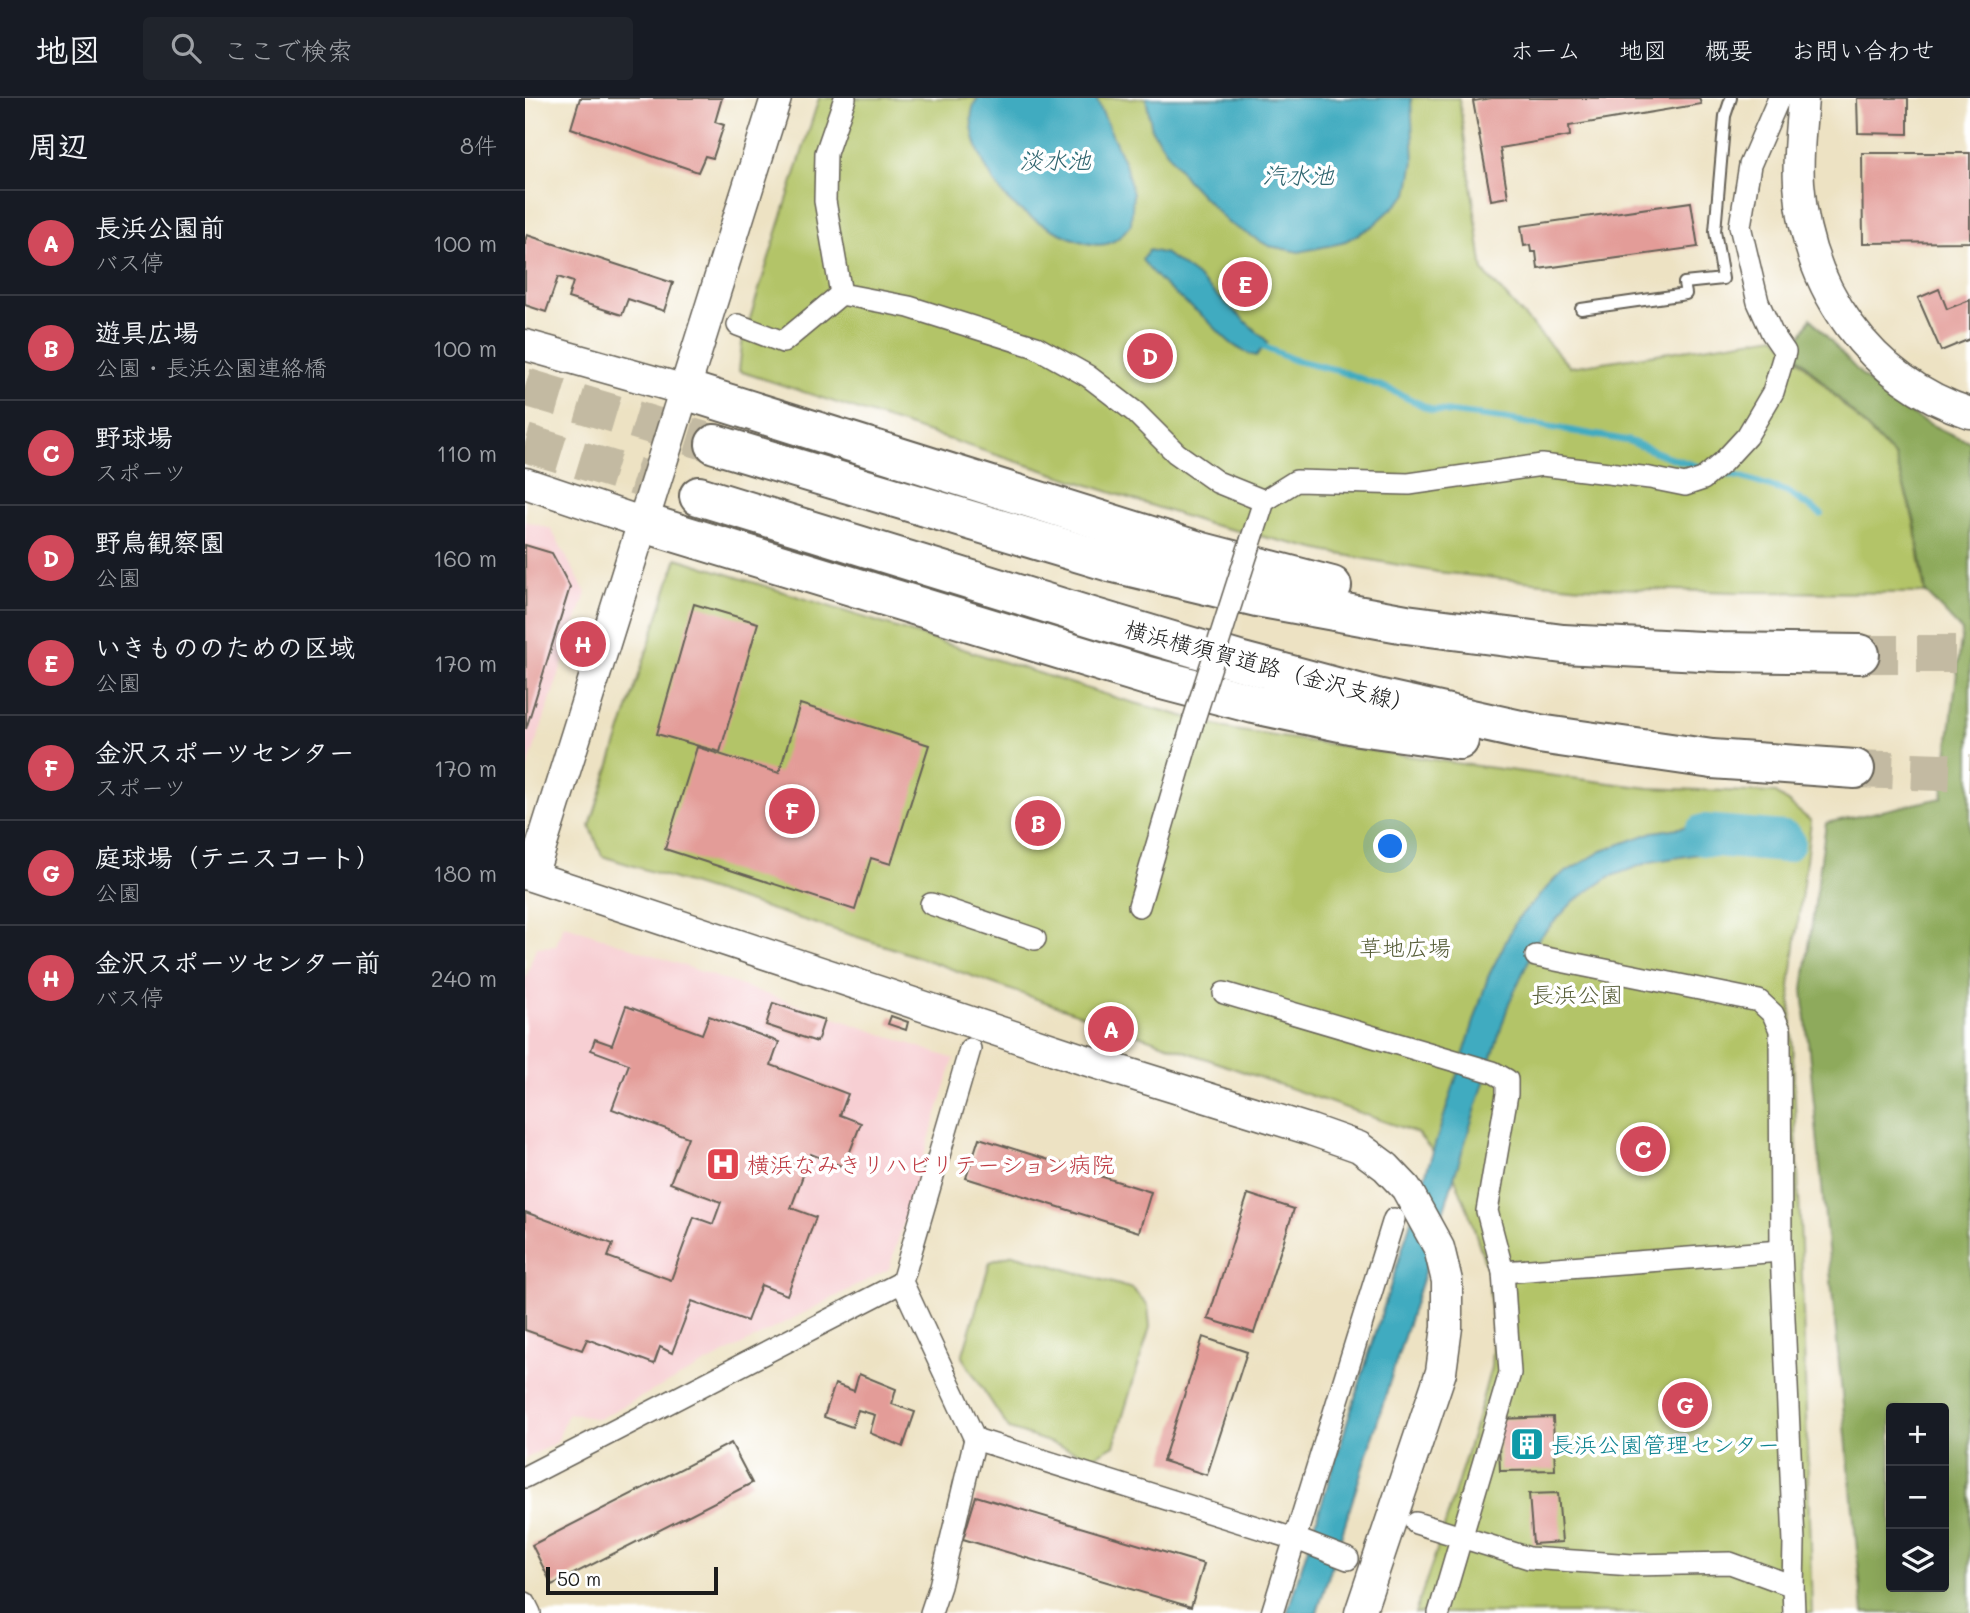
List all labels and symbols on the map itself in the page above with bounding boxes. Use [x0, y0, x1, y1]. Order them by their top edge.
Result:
water label: 淡水池 [1019, 144, 1092, 175]
water label: 汽水池 [1262, 159, 1335, 190]
pin: E [1222, 258, 1268, 310]
pin: D [1127, 330, 1173, 382]
street label: 横浜横須賀道路（金沢支線） [1122, 613, 1418, 719]
pin: H [560, 618, 606, 670]
pin: F [769, 785, 815, 837]
pin: B [1015, 797, 1061, 849]
your location [1373, 829, 1407, 863]
park label: 草地広場 [1359, 932, 1451, 962]
park label: 長浜公園 [1531, 979, 1623, 1009]
pin: A [1088, 1003, 1134, 1055]
pin: C [1620, 1123, 1666, 1175]
hospital icon: 横浜なみきリハビリテーション病院 [704, 1145, 742, 1183]
place label: 横浜なみきリハビリテーション病院 [747, 1149, 1115, 1179]
pin: G [1662, 1379, 1708, 1431]
building icon: 長浜公園管理センター [1508, 1425, 1546, 1463]
place label: 長浜公園管理センター [1551, 1429, 1780, 1459]
scale bar [546, 1564, 717, 1596]

